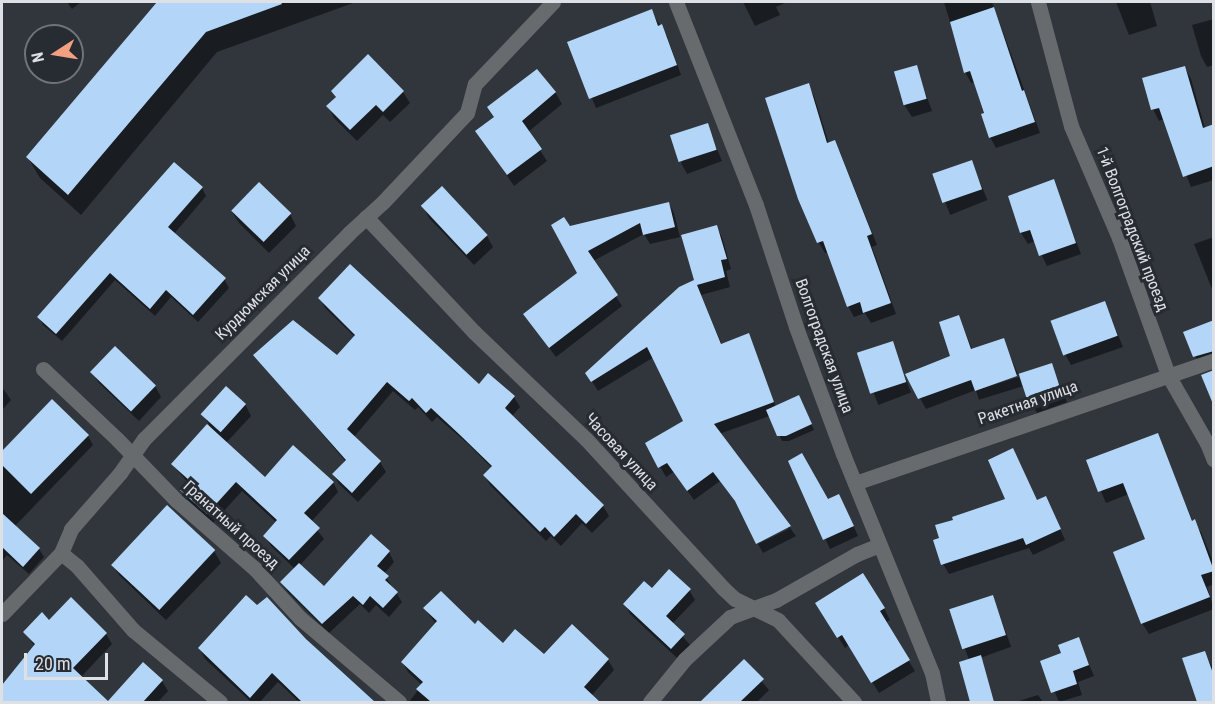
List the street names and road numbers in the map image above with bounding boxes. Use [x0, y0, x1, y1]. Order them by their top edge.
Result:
street label: 1-й Волгоградский проезд [1092, 144, 1172, 314]
street label: Курдюмская улица [212, 242, 314, 344]
street label: Волгоградская улица [791, 276, 857, 416]
street label: Ракетная улица [976, 377, 1080, 429]
street label: Часовая улица [580, 409, 662, 495]
street label: Гранатный проезд [179, 477, 283, 573]

